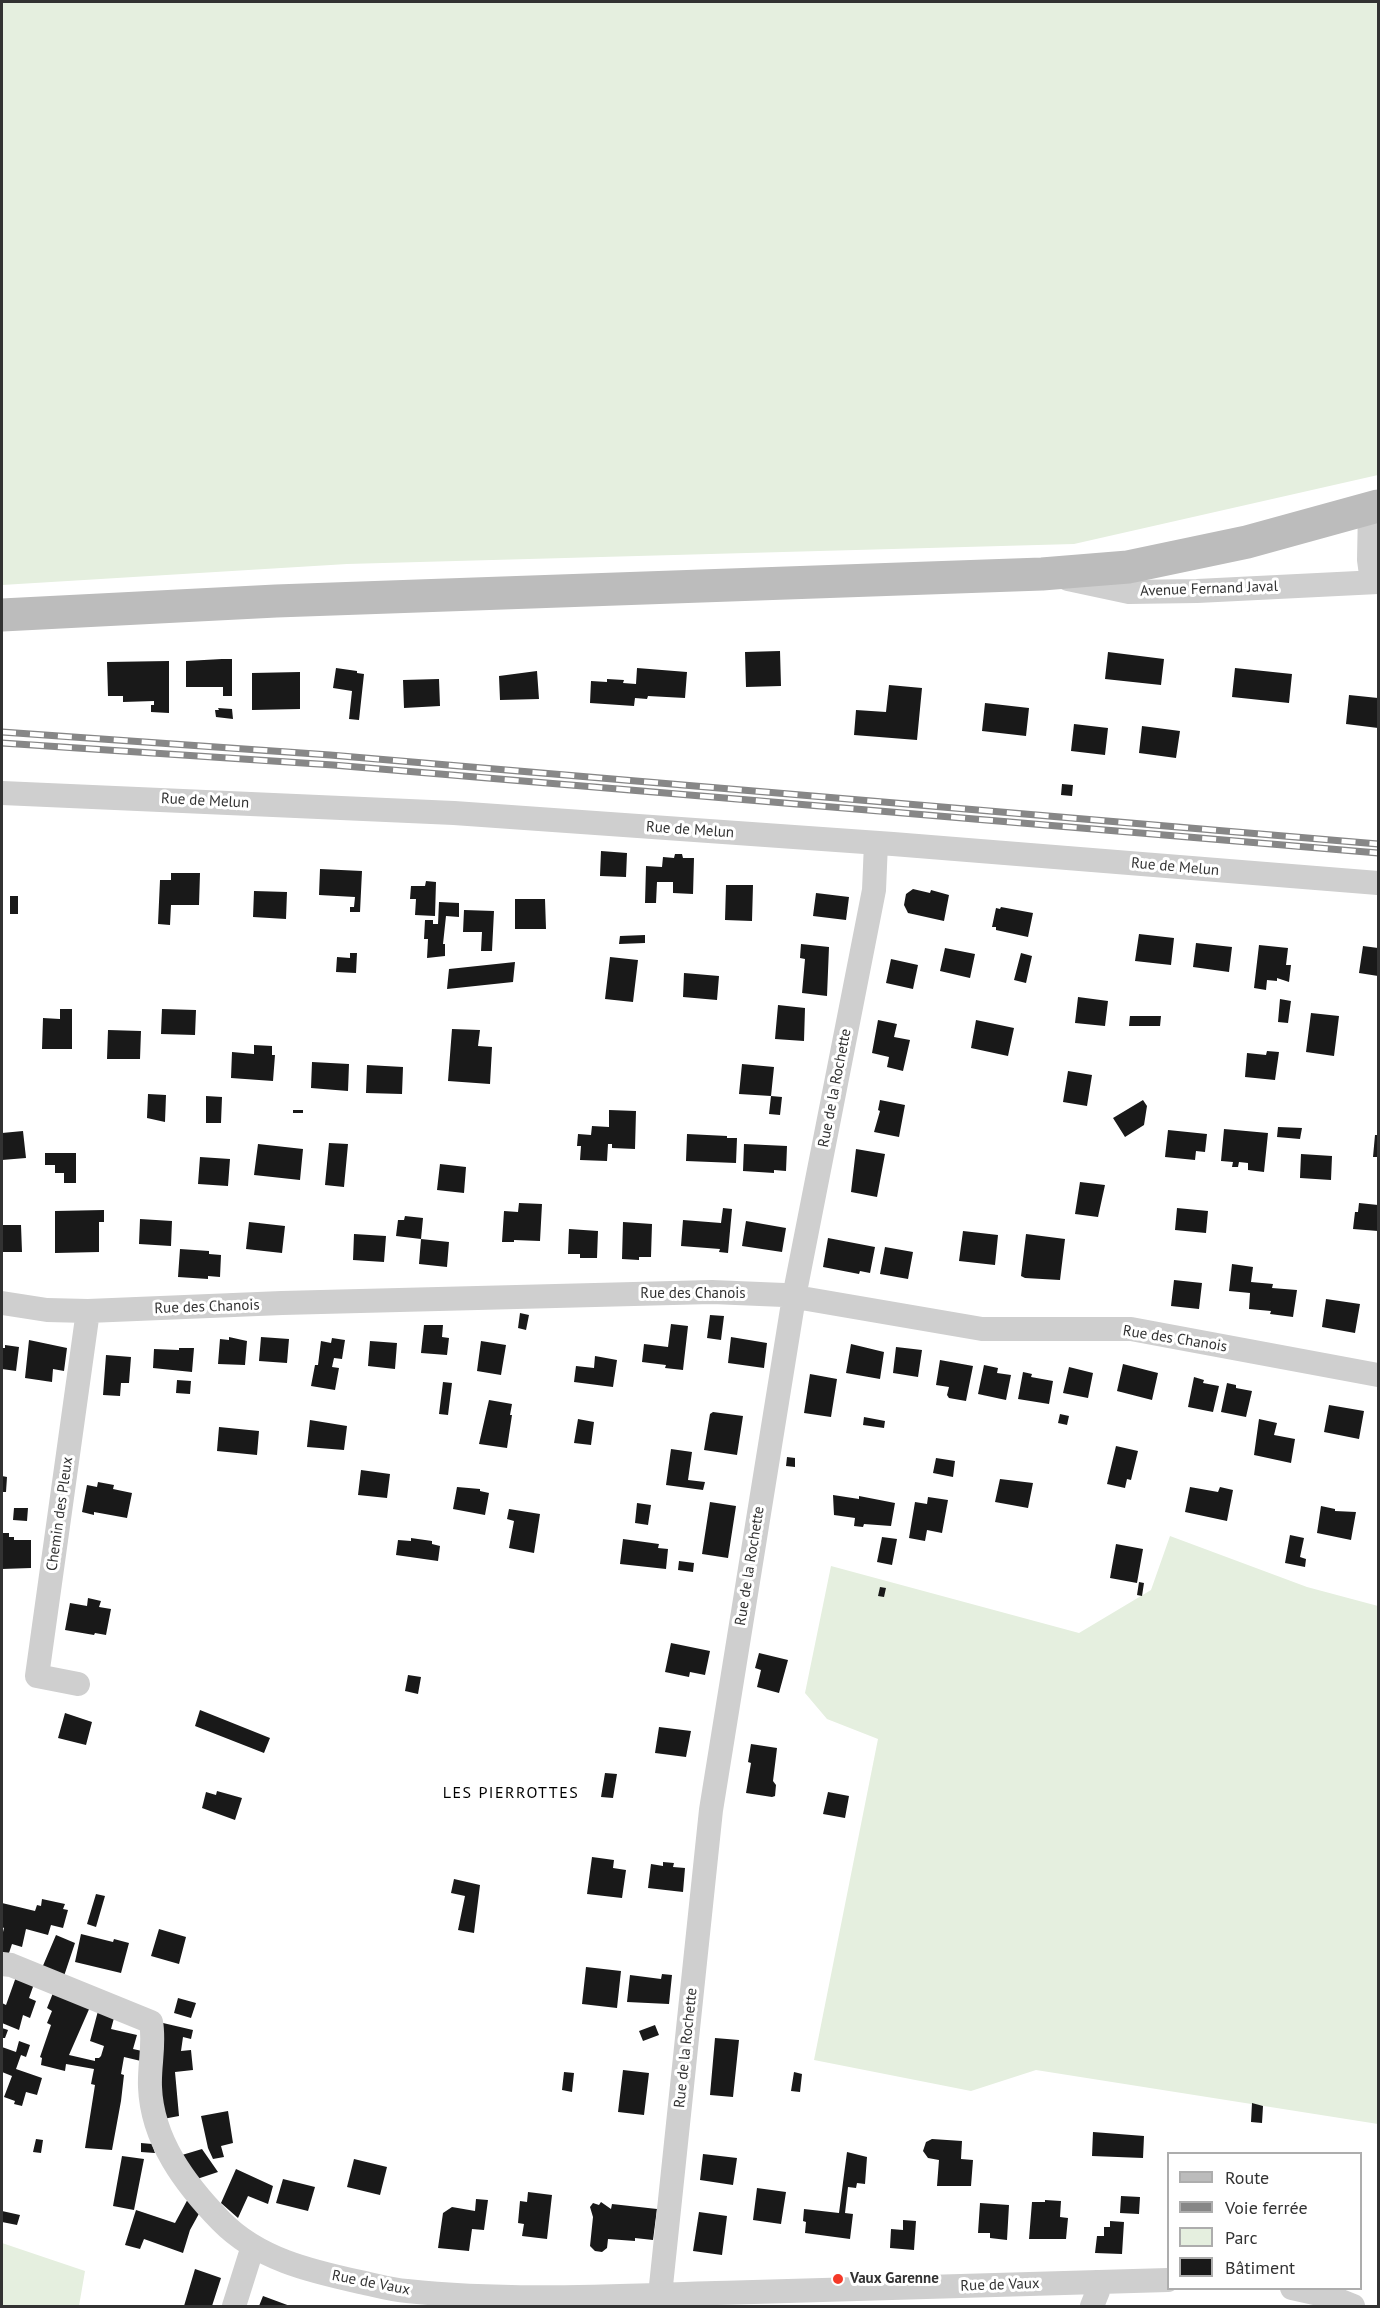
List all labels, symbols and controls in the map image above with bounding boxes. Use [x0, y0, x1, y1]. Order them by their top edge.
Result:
street label: Avenue Fernand Javal [1140, 578, 1278, 600]
street label: Rue de Melun [160, 790, 250, 812]
street label: Rue de Melun [645, 818, 735, 842]
street label: Rue de Melun [1130, 854, 1220, 880]
street label: Rue de la Rochette [815, 1027, 855, 1149]
street label: Rue des Chanois [640, 1285, 746, 1303]
street label: Rue des Chanois [154, 1296, 260, 1318]
street label: Rue des Chanois [1122, 1322, 1228, 1356]
street label: Chemin des Pleux [43, 1456, 77, 1572]
street label: Rue de la Rochette [732, 1505, 768, 1627]
district label: LES PIERROTTES [443, 1783, 579, 1803]
street label: Rue de la Rochette [671, 1987, 701, 2109]
legend [1167, 2152, 1362, 2290]
text: Route [1225, 2166, 1269, 2189]
text: Voie ferrée [1225, 2196, 1308, 2219]
text: Parc [1225, 2226, 1258, 2249]
text: Bâtiment [1225, 2256, 1295, 2279]
street label: Rue de Vaux [330, 2267, 412, 2299]
place label: Vaux Garenne [850, 2270, 939, 2288]
marker: Vaux Garenne [831, 2272, 845, 2286]
street label: Rue de Vaux [960, 2275, 1040, 2295]

